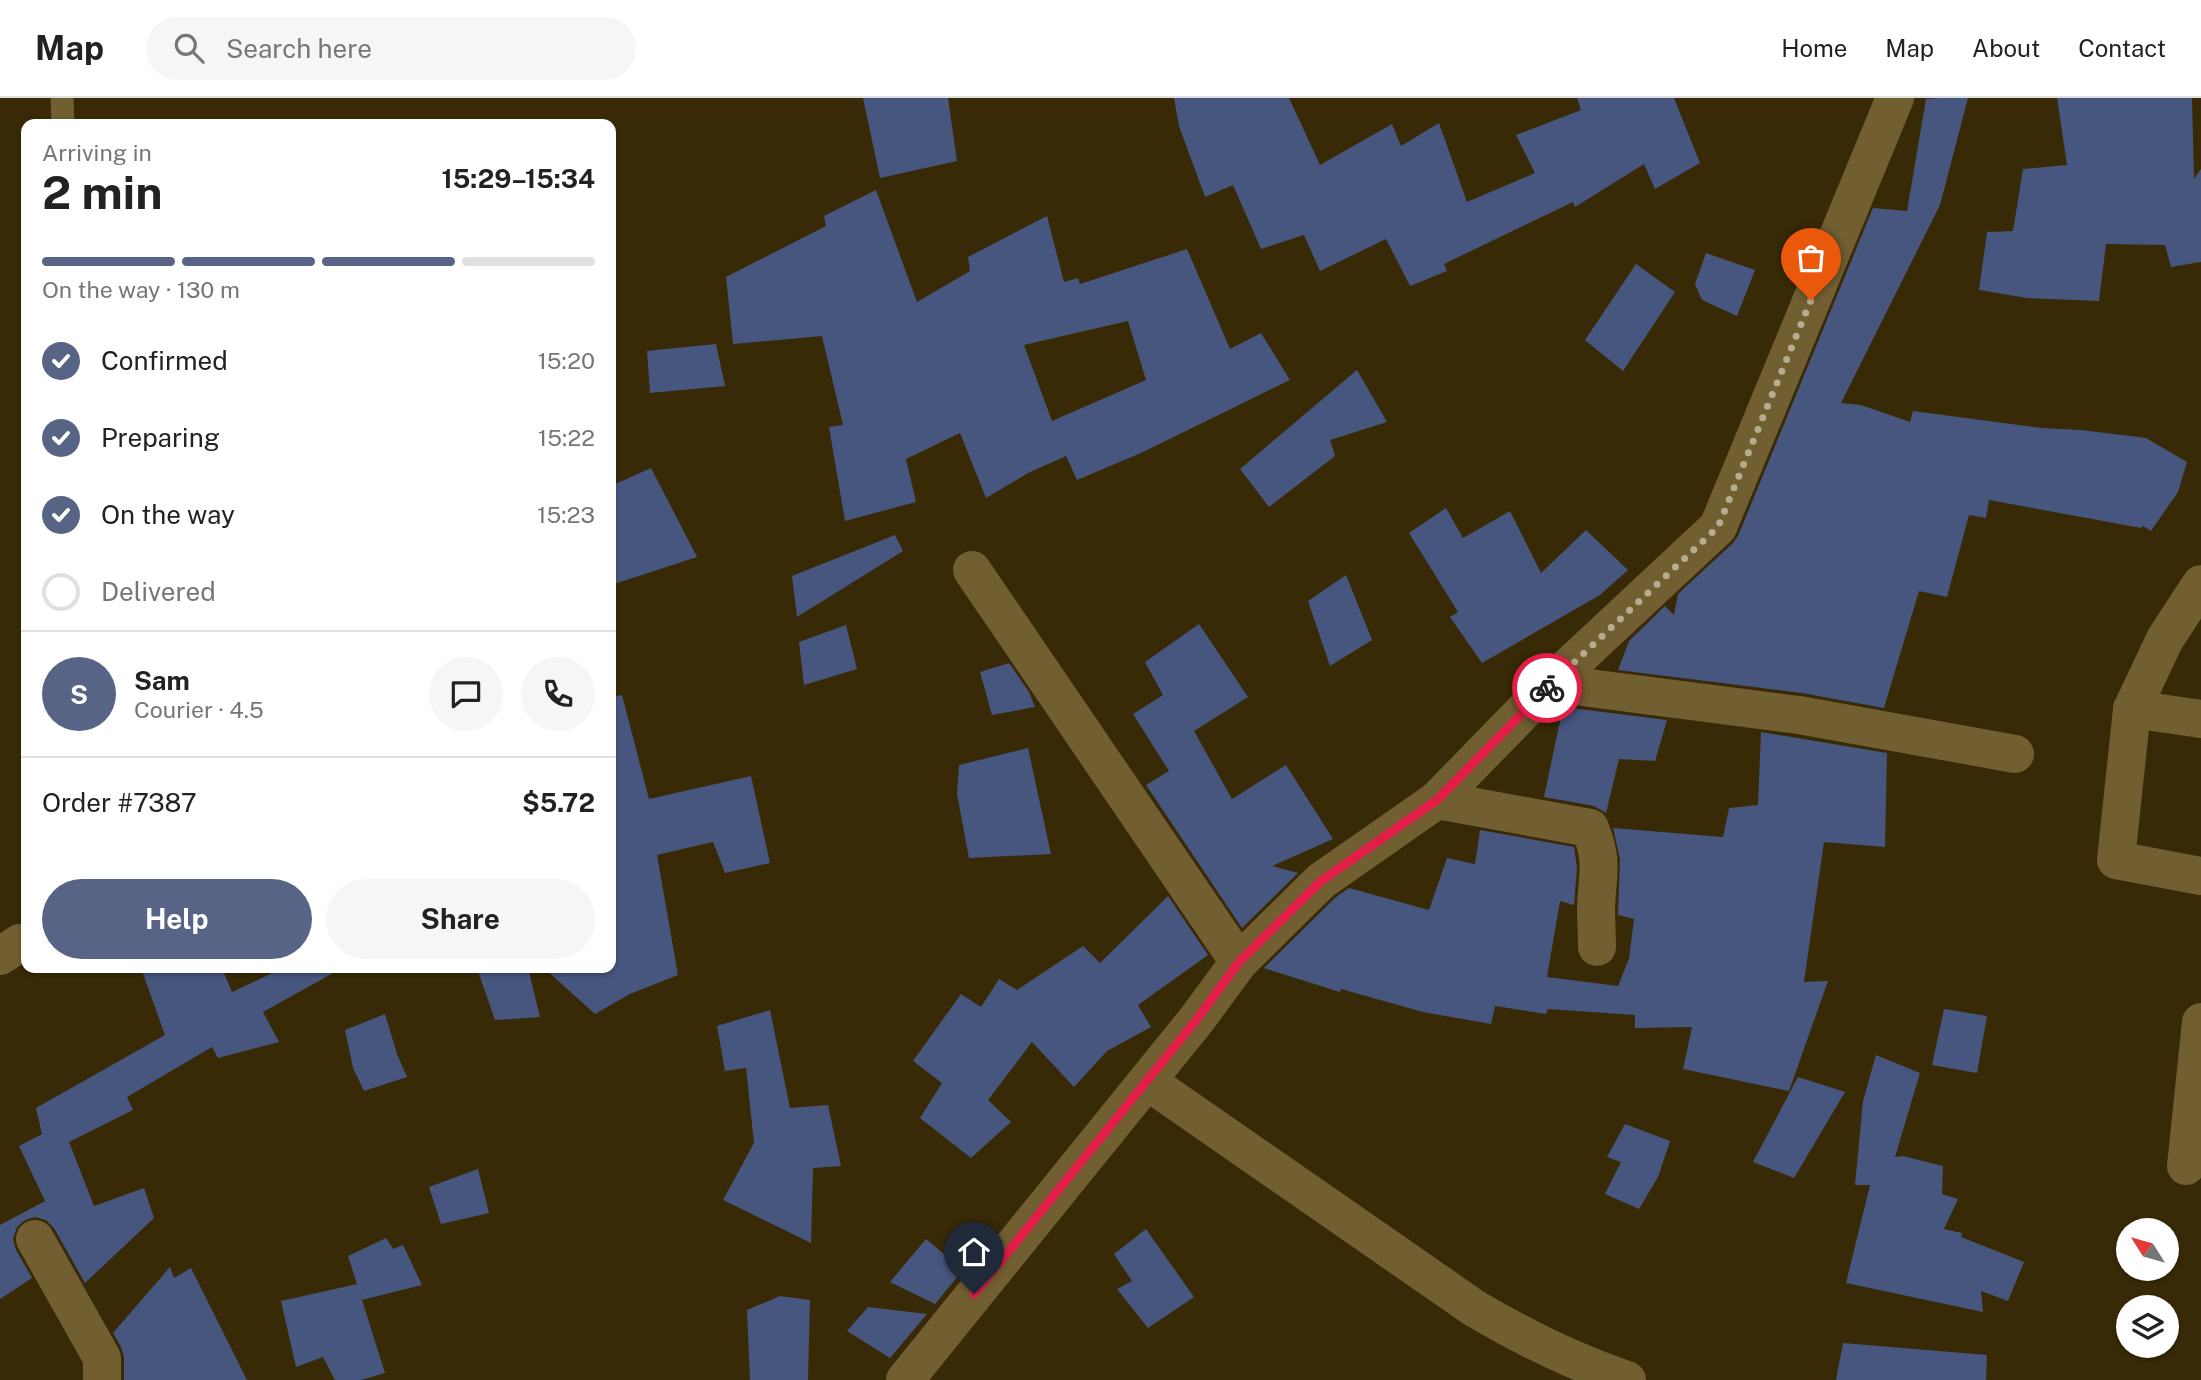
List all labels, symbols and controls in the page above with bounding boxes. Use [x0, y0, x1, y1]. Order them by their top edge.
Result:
search box [146, 17, 636, 80]
text: Map [35, 29, 104, 67]
icon: search [170, 29, 208, 67]
text: Search here [226, 33, 372, 64]
text: Home [1781, 34, 1847, 62]
text: Map [1885, 34, 1934, 62]
text: About [1972, 34, 2040, 62]
text: Contact [2078, 34, 2166, 62]
text: Arriving in [42, 139, 152, 166]
text: 15:29–15:34 [442, 163, 595, 194]
text: 2 min [42, 165, 162, 219]
pin [1781, 228, 1841, 300]
icon: bag [1792, 239, 1830, 277]
text: On the way · 130 m [42, 276, 240, 303]
icon: check [42, 342, 80, 380]
text: Confirmed [101, 345, 228, 376]
text: 15:20 [537, 347, 595, 374]
icon: check [42, 419, 80, 457]
text: Preparing [101, 422, 220, 453]
text: 15:22 [538, 424, 595, 451]
icon: check [42, 496, 80, 534]
text: On the way [101, 499, 235, 530]
text: 15:23 [537, 501, 595, 528]
text: Delivered [101, 576, 216, 607]
courier [1512, 653, 1582, 723]
button: chat [429, 657, 503, 731]
button: phone [521, 657, 595, 731]
text: Sam [134, 665, 190, 696]
icon: bike [1528, 669, 1566, 707]
text: S [70, 679, 88, 710]
text: Courier · 4.5 [134, 696, 264, 723]
text: Order #7387 [42, 787, 197, 818]
text: $5.72 [522, 787, 595, 818]
button: Help [42, 879, 312, 959]
button: Share [326, 879, 595, 959]
north arrow [2116, 1218, 2179, 1281]
map controls [2116, 1218, 2179, 1358]
pin [944, 1222, 1004, 1294]
icon: home [955, 1233, 993, 1271]
button: layers [2116, 1295, 2179, 1358]

